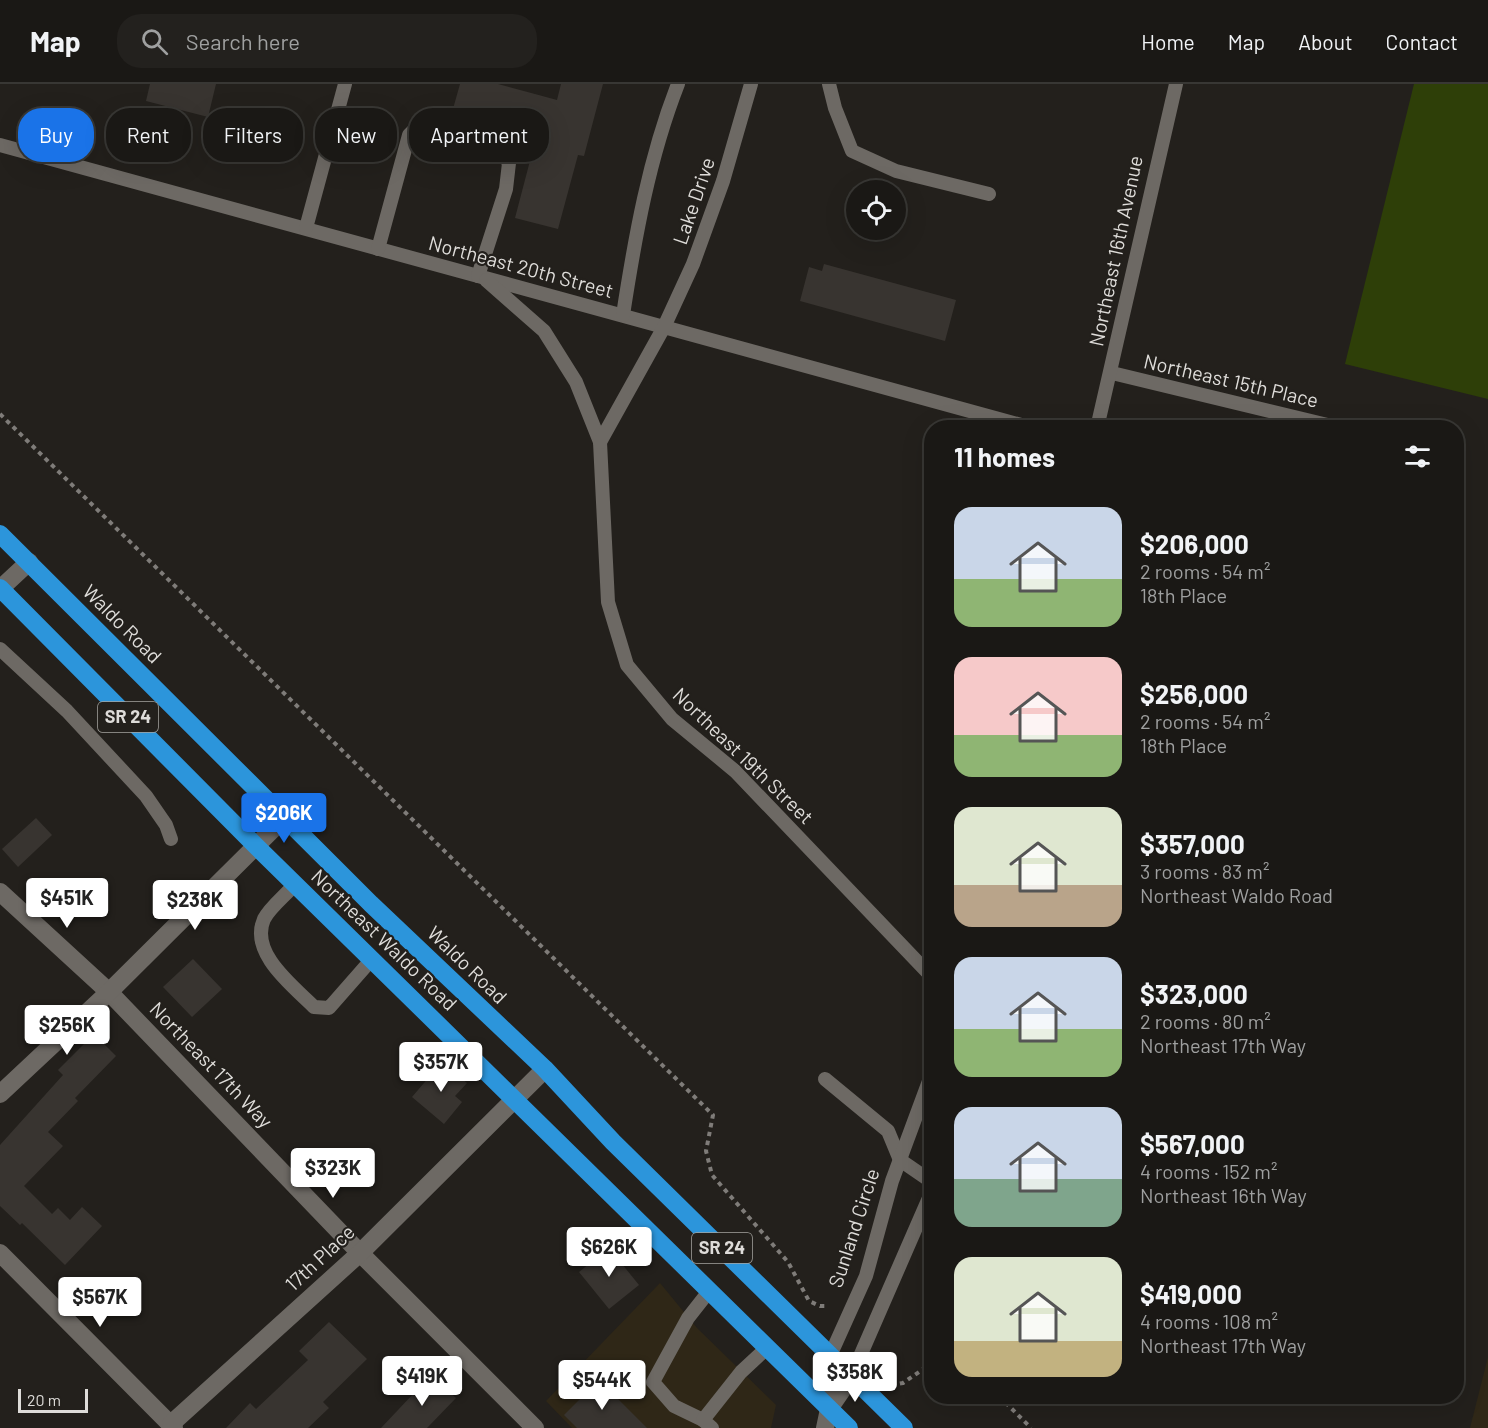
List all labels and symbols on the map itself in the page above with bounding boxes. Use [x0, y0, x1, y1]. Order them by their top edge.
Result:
street label: Northeast 16th Avenue [1083, 153, 1147, 348]
street label: Lake Drive [667, 154, 719, 247]
street label: Northeast 20th Street [426, 230, 616, 302]
street label: Northeast 15th Place [1142, 348, 1321, 412]
street label: Waldo Road [78, 579, 167, 668]
street label: Northeast 19th Street [669, 682, 819, 828]
road number: SR 24 [98, 702, 158, 732]
pin: $206K [242, 793, 326, 844]
street label: Northeast Waldo Road [307, 864, 462, 1015]
pin: $451K [25, 878, 109, 929]
pin: $238K [153, 880, 237, 931]
street label: Waldo Road [423, 920, 513, 1008]
street label: Northeast 17th Way [145, 996, 278, 1132]
pin: $256K [25, 1005, 109, 1056]
pin: $357K [399, 1042, 483, 1093]
pin: $323K [291, 1148, 375, 1199]
street label: Sunland Circle [823, 1165, 884, 1290]
street label: 17th Place [280, 1219, 359, 1295]
pin: $626K [567, 1227, 651, 1278]
road number: SR 24 [692, 1233, 752, 1263]
pin: $567K [58, 1277, 142, 1328]
pin: $358K [813, 1352, 897, 1403]
pin: $419K [380, 1356, 464, 1407]
pin: $544K [560, 1360, 644, 1411]
scale bar [18, 1386, 88, 1414]

